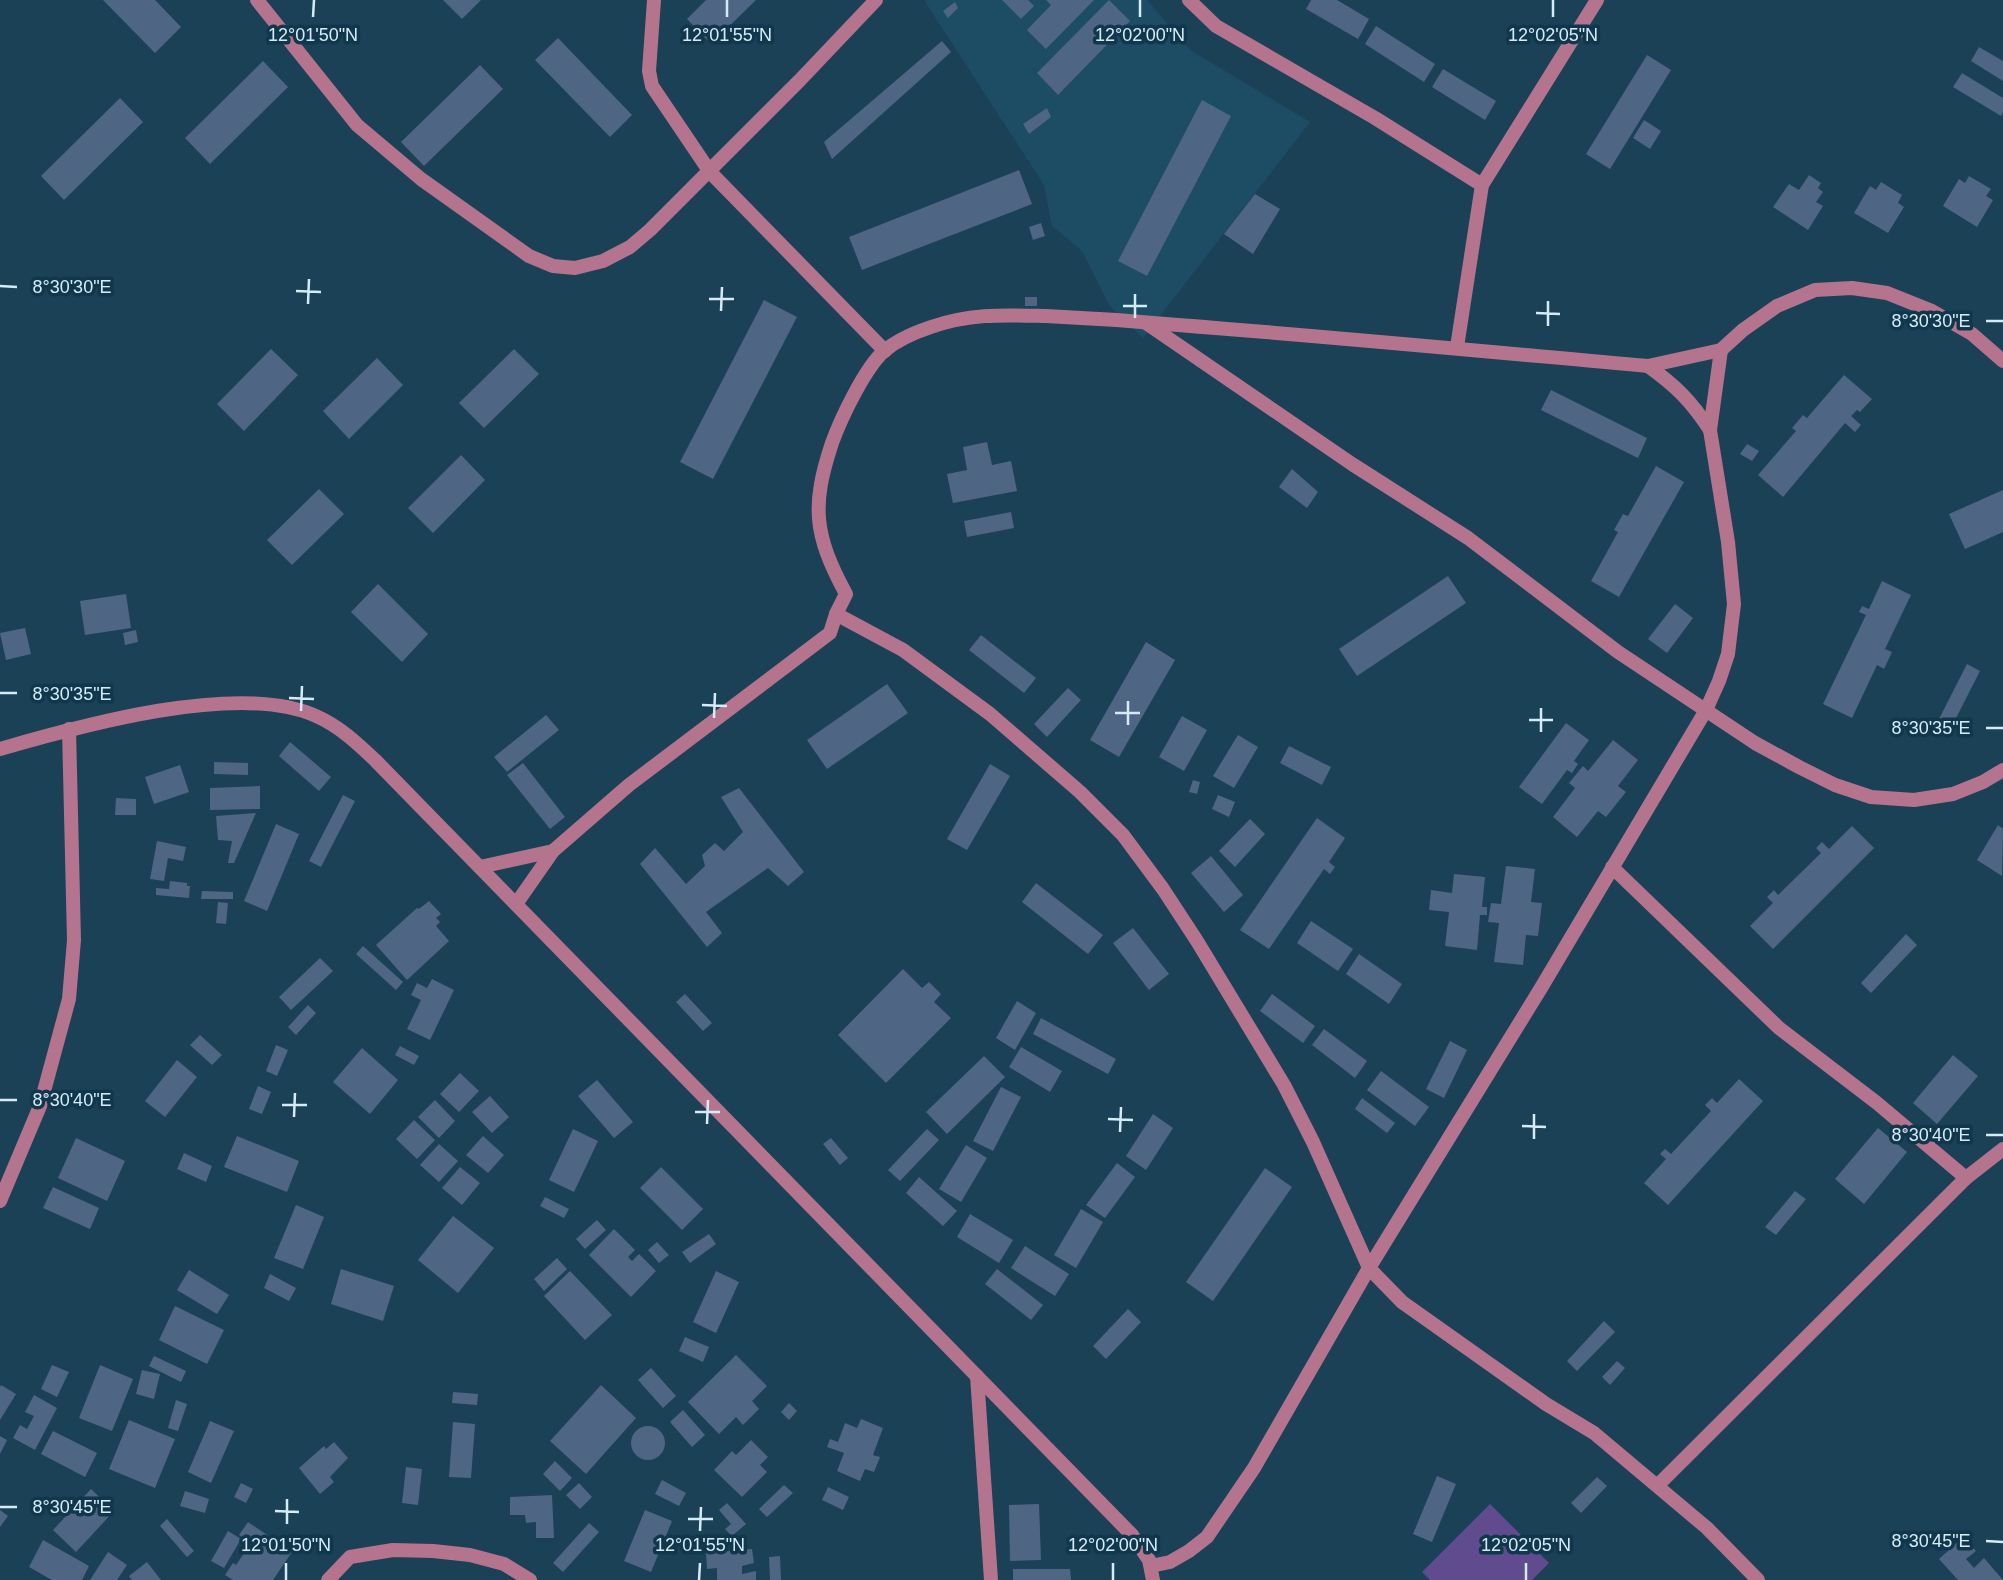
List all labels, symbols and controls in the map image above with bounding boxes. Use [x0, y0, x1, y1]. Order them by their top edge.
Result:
text: 12°01'50"N [268, 25, 358, 45]
text: 12°01'55"N [682, 25, 772, 45]
text: 12°02'00"N [1095, 25, 1185, 45]
text: 12°02'05"N [1508, 25, 1598, 45]
text: 8°30'30"E [32, 277, 112, 297]
text: 8°30'30"E [1891, 311, 1971, 331]
text: 8°30'35"E [32, 684, 112, 704]
text: 8°30'35"E [1891, 718, 1971, 738]
text: 8°30'40"E [32, 1090, 112, 1110]
text: 8°30'40"E [1891, 1125, 1971, 1145]
text: 8°30'45"E [32, 1497, 112, 1517]
text: 8°30'45"E [1891, 1531, 1971, 1551]
text: 12°01'50"N [241, 1535, 331, 1555]
text: 12°01'55"N [655, 1535, 745, 1555]
text: 12°02'00"N [1068, 1535, 1158, 1555]
text: 12°02'05"N [1481, 1535, 1571, 1555]

